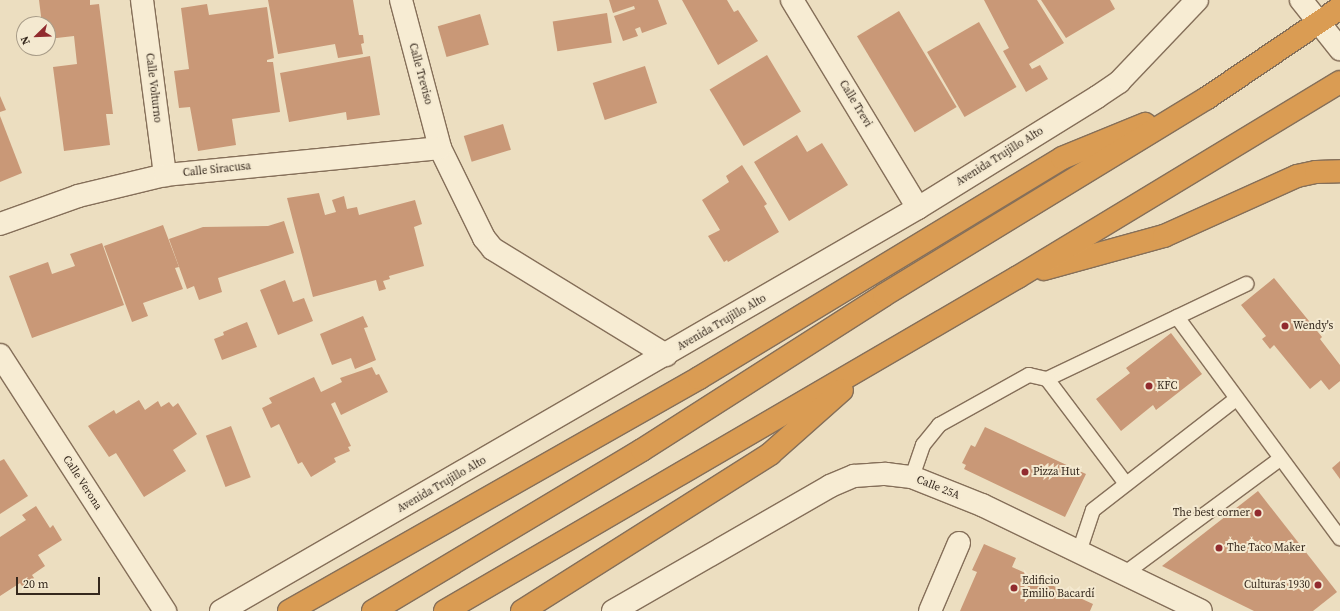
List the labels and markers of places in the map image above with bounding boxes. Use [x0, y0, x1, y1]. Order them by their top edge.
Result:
place label: Wendy's [1293, 319, 1333, 333]
marker: Wendy's [1280, 321, 1290, 331]
place label: KFC [1157, 379, 1178, 393]
marker: KFC [1144, 381, 1154, 391]
place label: Pizza Hut [1033, 465, 1079, 479]
marker: Pizza Hut [1020, 467, 1030, 477]
place label: The best corner [1173, 506, 1250, 520]
marker: The best corner [1253, 508, 1263, 518]
place label: The Taco Maker [1227, 541, 1306, 555]
marker: The Taco Maker [1214, 543, 1224, 553]
place label: Edificio Emilio Bacardí [1022, 575, 1094, 601]
place label: Culturas 1930 [1244, 578, 1310, 592]
marker: Culturas 1930 [1313, 580, 1323, 590]
marker: Edificio Emilio Bacardí [1009, 583, 1019, 593]

